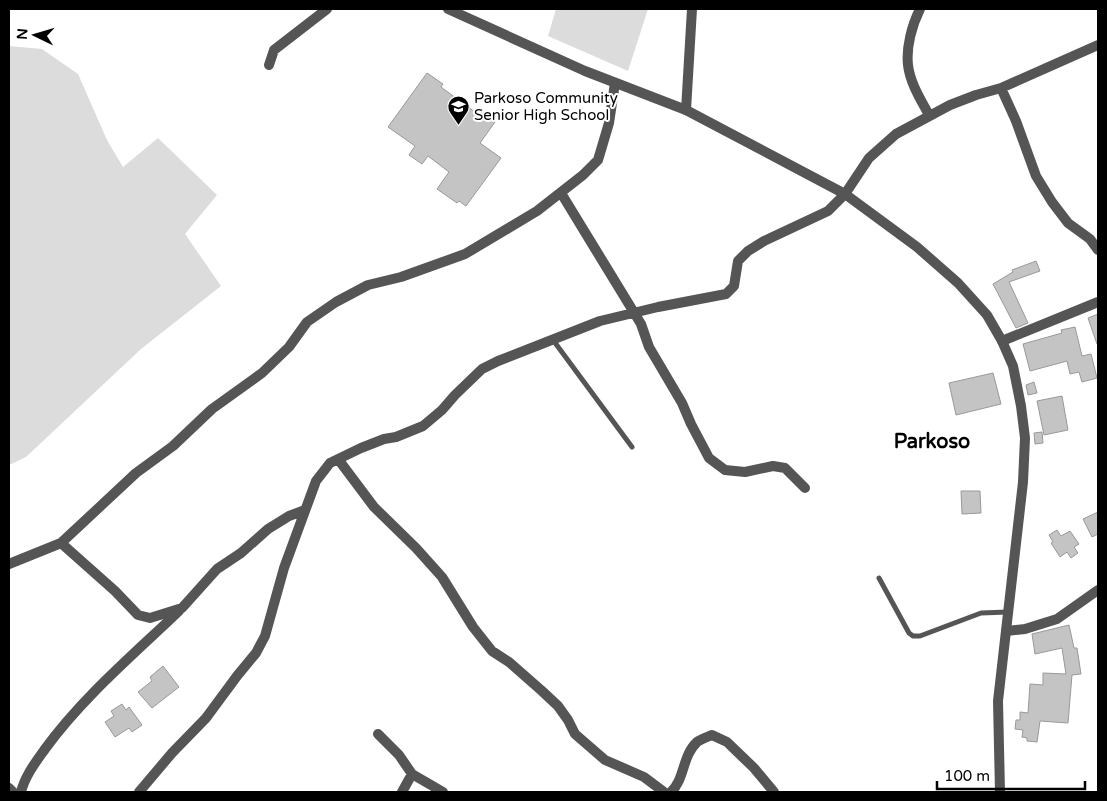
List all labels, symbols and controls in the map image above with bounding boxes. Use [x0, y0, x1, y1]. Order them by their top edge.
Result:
north arrow [10, 10, 60, 60]
text: N [14, 28, 32, 40]
place label: Parkoso Community Senior High School [474, 89, 618, 124]
school or university icon: Parkoso Community Senior High School [446, 95, 470, 126]
district label: Parkoso [894, 430, 970, 454]
scale bar [937, 758, 1084, 790]
text: 100 m [944, 767, 990, 785]

